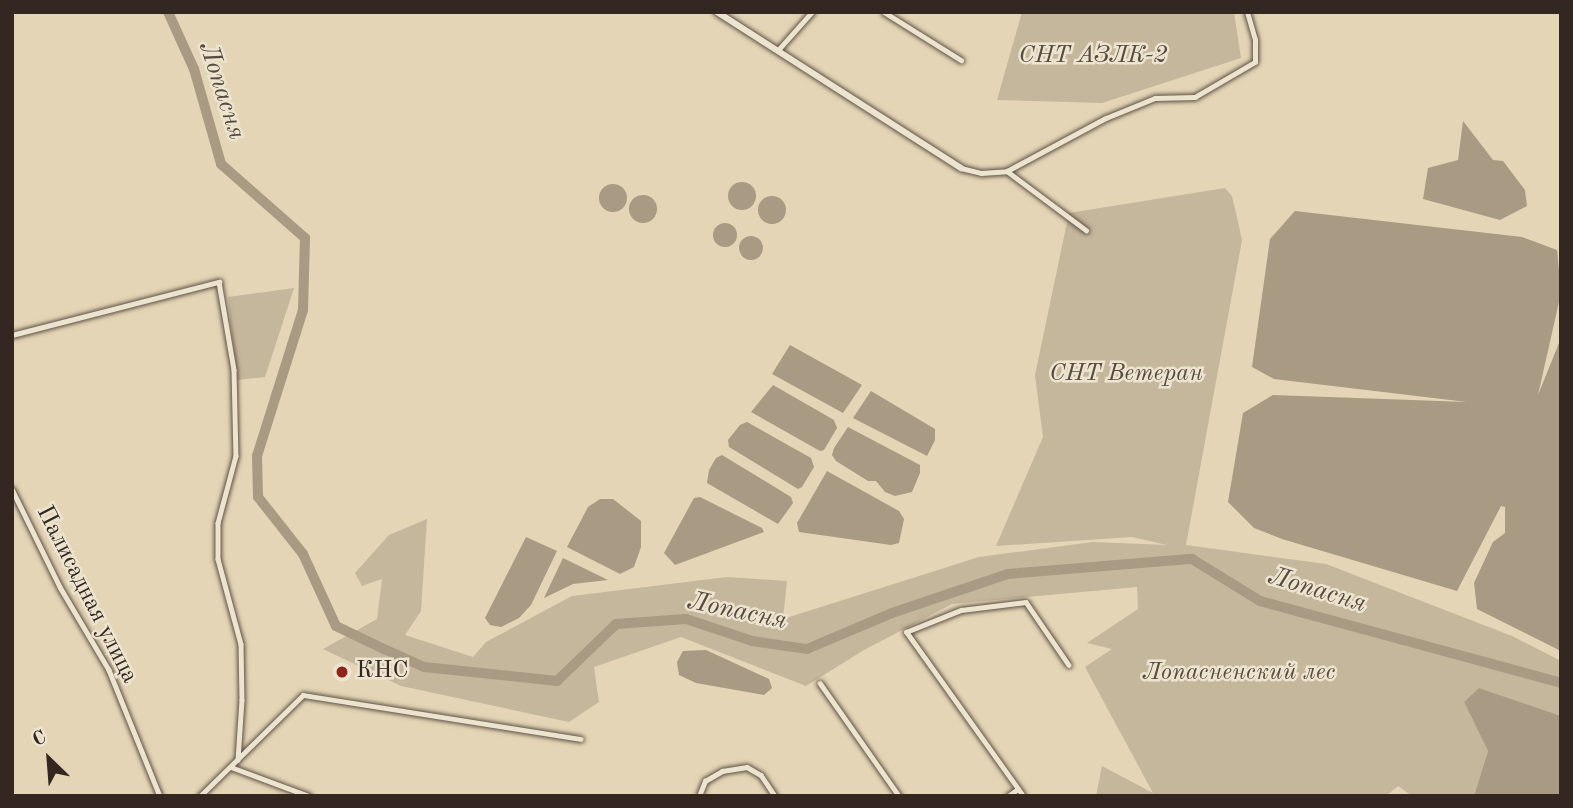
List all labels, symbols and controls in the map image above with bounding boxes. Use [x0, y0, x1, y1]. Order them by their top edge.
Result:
water label: Лопасня [191, 38, 251, 144]
park label: СНТ АЗЛК-2 [1019, 43, 1167, 71]
park label: СНТ Ветеран [1049, 361, 1203, 389]
street label: Палисадная улица [29, 501, 143, 689]
water label: Лопасня [1264, 561, 1370, 621]
water label: Лопасня [684, 586, 790, 638]
place label: КНС [356, 658, 408, 686]
park label: Лопасненский лес [1142, 660, 1336, 688]
marker: КНС [334, 664, 350, 680]
north arrow [14, 724, 84, 794]
text: С [30, 728, 50, 751]

